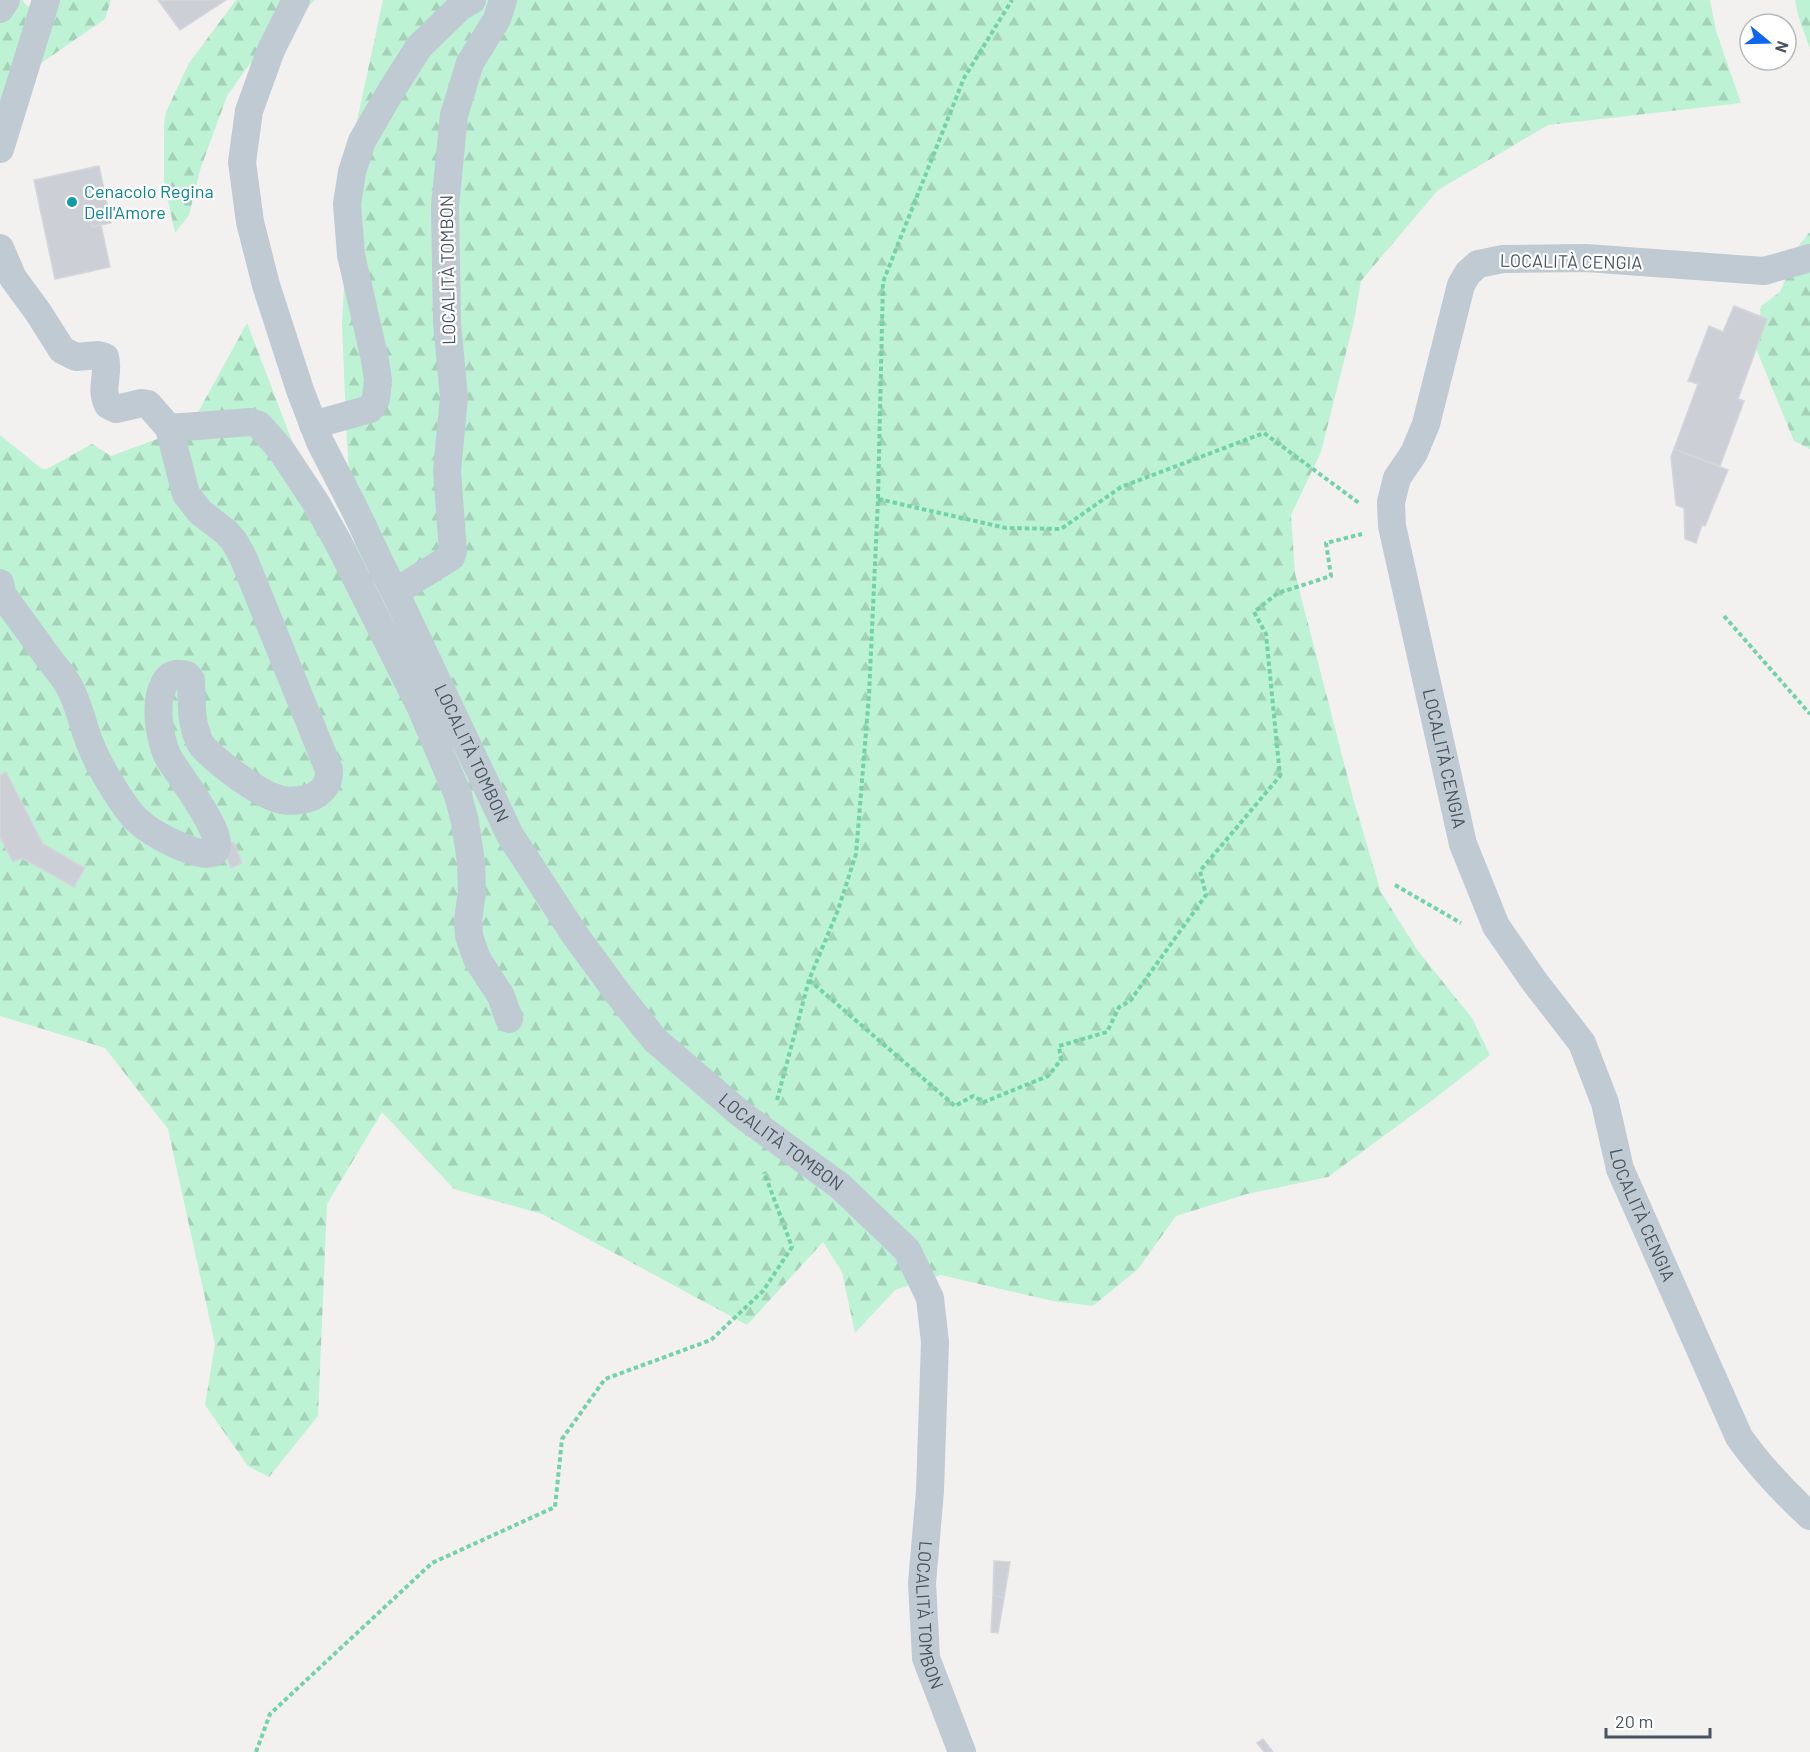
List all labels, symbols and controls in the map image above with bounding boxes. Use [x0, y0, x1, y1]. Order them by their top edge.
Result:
north arrow [1738, 12, 1798, 72]
text: N [1772, 39, 1793, 55]
place label: Cenacolo Regina Dell'Amore [84, 180, 214, 223]
marker: Cenacolo Regina Dell'Amore [65, 195, 79, 209]
street label: LOCALITÀ TOMBON [435, 195, 459, 345]
street label: LOCALITÀ CENGIA [1500, 249, 1642, 273]
street label: LOCALITÀ TOMBON [430, 680, 514, 825]
street label: LOCALITÀ CENGIA [1419, 686, 1471, 830]
street label: LOCALITÀ TOMBON [715, 1088, 848, 1195]
street label: LOCALITÀ CENGIA [1606, 1146, 1681, 1285]
street label: LOCALITÀ TOMBON [912, 1540, 949, 1692]
scale bar [1606, 1701, 1710, 1739]
text: 20 m [1615, 1710, 1653, 1732]

